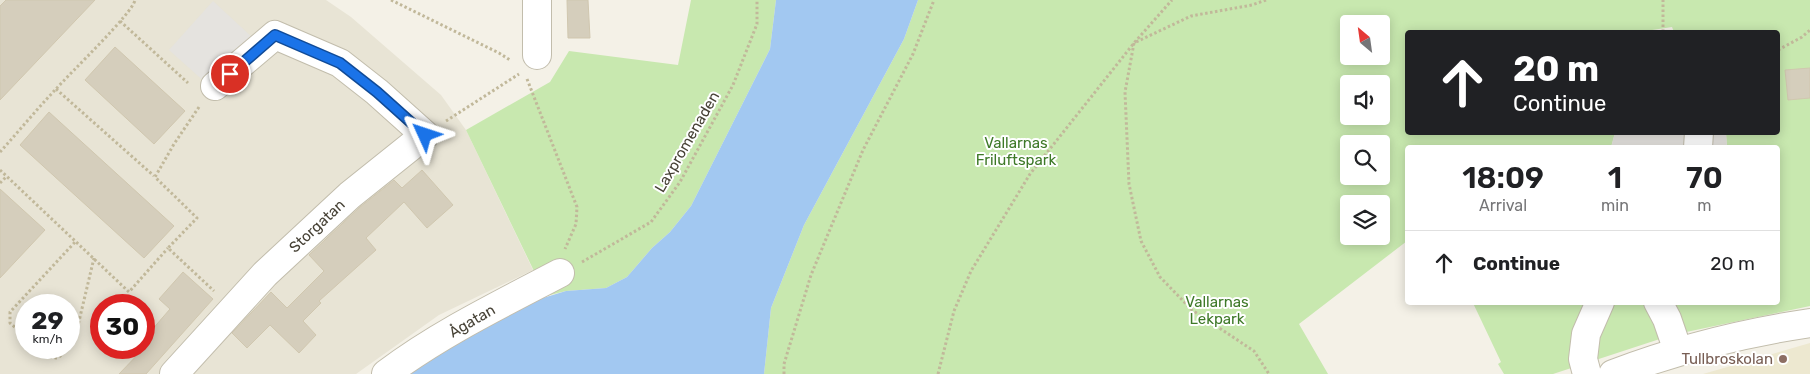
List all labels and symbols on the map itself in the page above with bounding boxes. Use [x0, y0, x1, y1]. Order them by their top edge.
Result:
north arrow [1340, 15, 1390, 65]
pin [209, 53, 251, 95]
street label: Laxpromenaden [651, 88, 723, 196]
position arrow [398, 108, 450, 160]
park label: Vallarnas Friluftspark [976, 134, 1057, 169]
street label: Storgatan [285, 196, 349, 256]
park label: Vallarnas Lekpark [1185, 293, 1249, 328]
speed limit sign: 30 [90, 294, 155, 359]
street label: Ågatan [446, 301, 498, 341]
place label: Tullbroskolan [1681, 350, 1773, 368]
marker: Tullbroskolan [1777, 353, 1789, 365]

